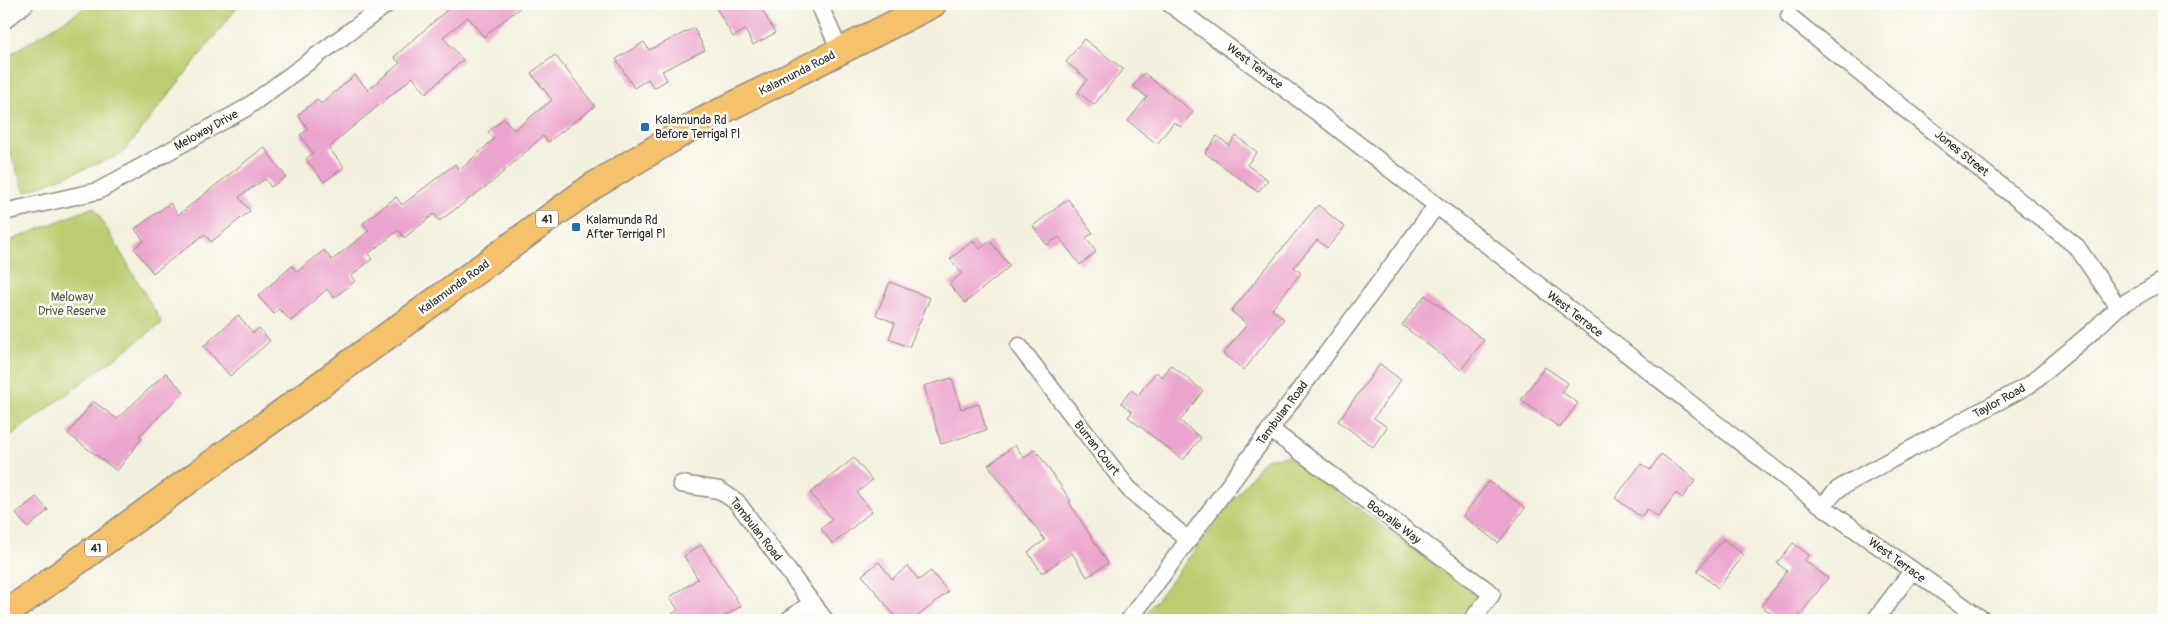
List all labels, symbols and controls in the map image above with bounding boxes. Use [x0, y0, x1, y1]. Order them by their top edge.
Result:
street label: West Terrace [1223, 40, 1286, 93]
street label: Kalamunda Road [757, 48, 838, 99]
street label: Meloway Drive [172, 107, 241, 154]
place label: Kalamunda Rd Before Terrigal Pl [655, 113, 740, 142]
marker: Kalamunda Rd Before Terrigal Pl [639, 121, 651, 133]
street label: Jones Street [1932, 127, 1992, 180]
road number: 41 [536, 210, 558, 228]
place label: Kalamunda Rd After Terrigal Pl [586, 213, 666, 242]
marker: Kalamunda Rd After Terrigal Pl [570, 221, 582, 233]
street label: Kalamunda Road [416, 257, 493, 318]
street label: West Terrace [1544, 288, 1606, 341]
park label: Meloway Drive Reserve [38, 290, 106, 319]
street label: Tambulan Road [1253, 378, 1311, 448]
street label: Taylor Road [1970, 381, 2028, 422]
street label: Burran Court [1071, 418, 1123, 479]
street label: Tambulan Road [726, 495, 785, 564]
street label: Booralie Way [1364, 497, 1424, 548]
street label: West Terrace [1865, 535, 1928, 586]
road number: 41 [85, 540, 107, 556]

